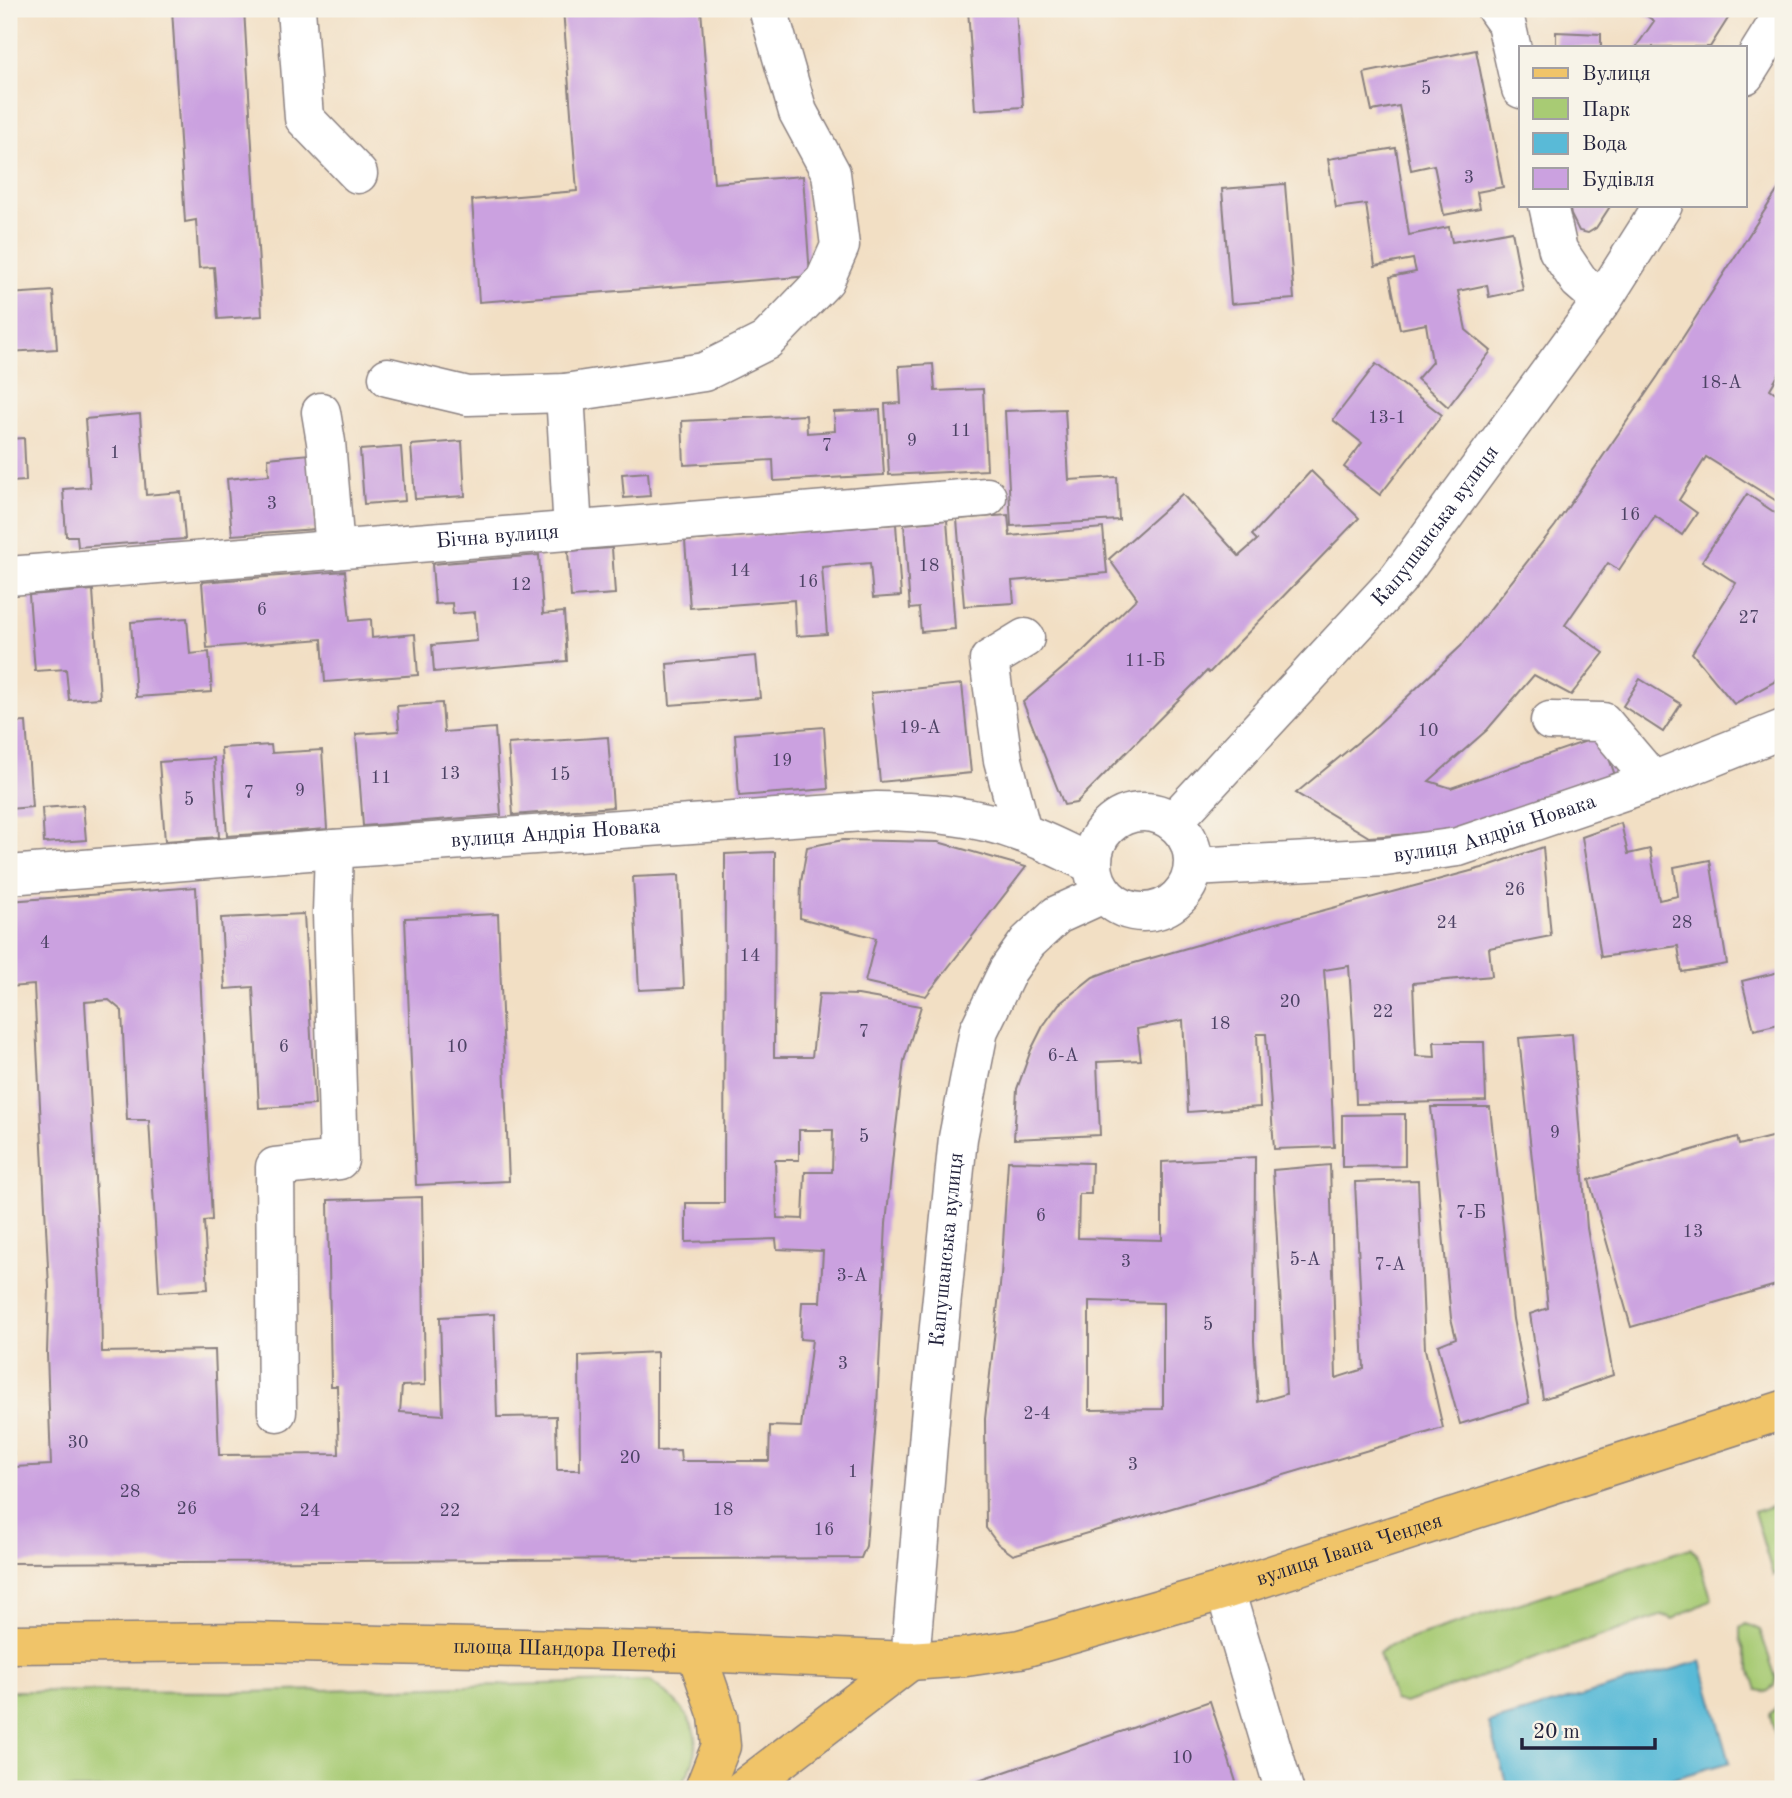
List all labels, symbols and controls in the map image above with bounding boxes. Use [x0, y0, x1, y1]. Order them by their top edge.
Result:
legend [1519, 46, 1746, 206]
text: Вулиця [1582, 64, 1651, 85]
house number: 5 [1421, 80, 1431, 98]
text: Парк [1582, 100, 1631, 121]
text: Вода [1582, 134, 1627, 155]
house number: 3 [1464, 169, 1474, 187]
text: Будівля [1582, 170, 1655, 191]
house number: 18-А [1700, 374, 1742, 392]
house number: 13-1 [1368, 409, 1406, 427]
house number: 11 [951, 422, 971, 440]
house number: 9 [907, 432, 917, 450]
house number: 7 [822, 437, 832, 455]
street label: Капушанська вулиця [1368, 442, 1503, 610]
house number: 1 [110, 444, 120, 462]
house number: 3 [267, 495, 277, 513]
house number: 16 [1620, 506, 1640, 524]
street label: Бічна вулиця [435, 521, 560, 552]
house number: 18 [919, 557, 939, 575]
house number: 14 [730, 562, 750, 580]
house number: 16 [798, 573, 818, 591]
house number: 12 [511, 576, 531, 594]
house number: 6 [257, 601, 267, 619]
house number: 27 [1739, 609, 1759, 627]
house number: 11-Б [1125, 652, 1165, 670]
house number: 19-А [899, 719, 941, 737]
house number: 10 [1418, 722, 1438, 740]
house number: 19 [772, 752, 792, 770]
house number: 13 [440, 765, 460, 783]
house number: 15 [550, 766, 570, 784]
house number: 11 [371, 769, 391, 787]
house number: 9 [295, 782, 305, 800]
house number: 7 [244, 784, 254, 802]
house number: 5 [184, 791, 194, 809]
street label: вулиця Андрія Новака [1392, 791, 1599, 866]
street label: вулиця Андрія Новака [450, 816, 661, 851]
house number: 26 [1505, 881, 1525, 899]
house number: 24 [1437, 914, 1457, 932]
house number: 28 [1672, 914, 1692, 932]
house number: 4 [40, 934, 50, 952]
house number: 14 [740, 947, 760, 965]
house number: 20 [1280, 993, 1300, 1011]
house number: 22 [1373, 1003, 1393, 1021]
house number: 18 [1210, 1015, 1230, 1033]
house number: 7 [859, 1023, 869, 1041]
house number: 6 [279, 1038, 289, 1056]
house number: 10 [447, 1038, 467, 1056]
house number: 6-А [1048, 1047, 1079, 1065]
house number: 9 [1550, 1124, 1560, 1142]
house number: 5 [859, 1128, 869, 1146]
street label: Капушанська вулиця [927, 1151, 967, 1348]
house number: 7-Б [1456, 1204, 1486, 1222]
house number: 6 [1036, 1207, 1046, 1225]
house number: 13 [1683, 1223, 1703, 1241]
house number: 5-А [1290, 1251, 1321, 1269]
house number: 3 [1121, 1253, 1131, 1271]
house number: 7-А [1375, 1256, 1406, 1274]
house number: 3-А [837, 1267, 868, 1285]
house number: 5 [1203, 1316, 1213, 1334]
house number: 3 [838, 1355, 848, 1373]
house number: 2-4 [1023, 1405, 1051, 1423]
house number: 30 [68, 1434, 88, 1452]
house number: 20 [620, 1449, 640, 1467]
house number: 3 [1128, 1456, 1138, 1474]
house number: 1 [848, 1463, 858, 1481]
house number: 28 [120, 1483, 140, 1501]
house number: 26 [177, 1500, 197, 1518]
house number: 18 [713, 1501, 733, 1519]
house number: 24 [300, 1502, 320, 1520]
house number: 22 [440, 1502, 460, 1520]
street label: вулиця Івана Чендея [1254, 1510, 1445, 1590]
house number: 16 [814, 1521, 834, 1539]
street label: площа Шандора Петефі [453, 1636, 677, 1662]
scale bar [1522, 1707, 1656, 1751]
text: 20 m [1533, 1722, 1580, 1743]
house number: 10 [1172, 1749, 1192, 1767]

